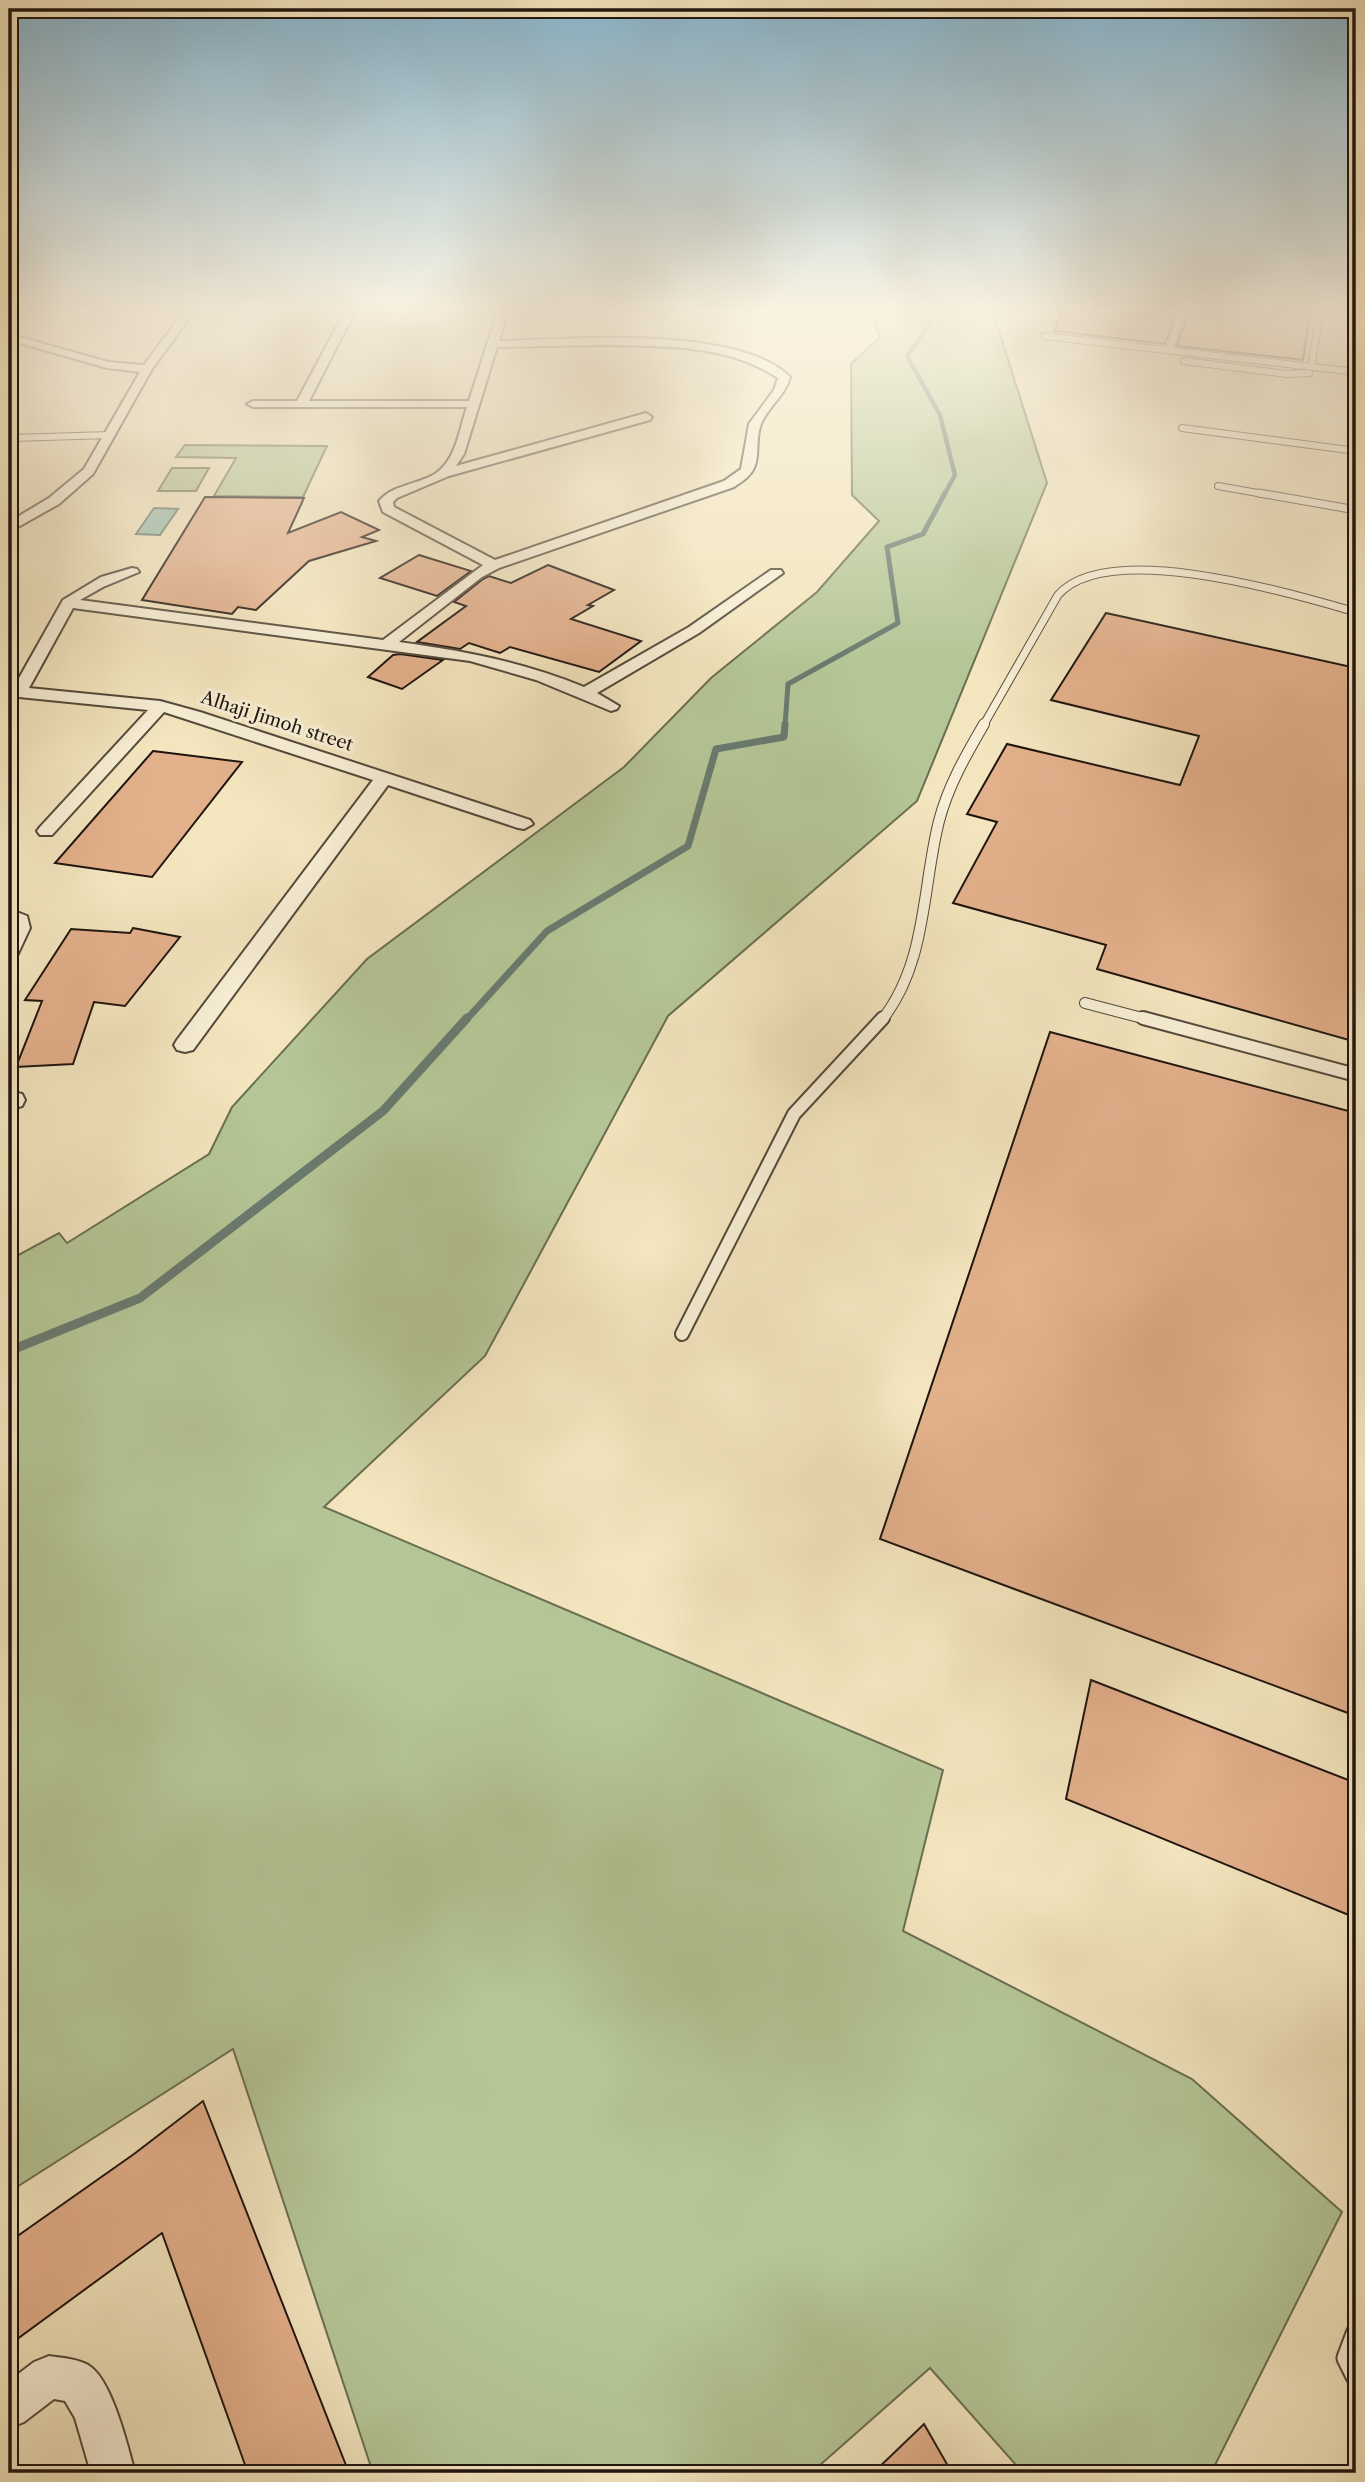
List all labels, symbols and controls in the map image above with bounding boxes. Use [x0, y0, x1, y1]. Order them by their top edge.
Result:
street label: Alhaji Jimoh street [197, 686, 356, 756]

